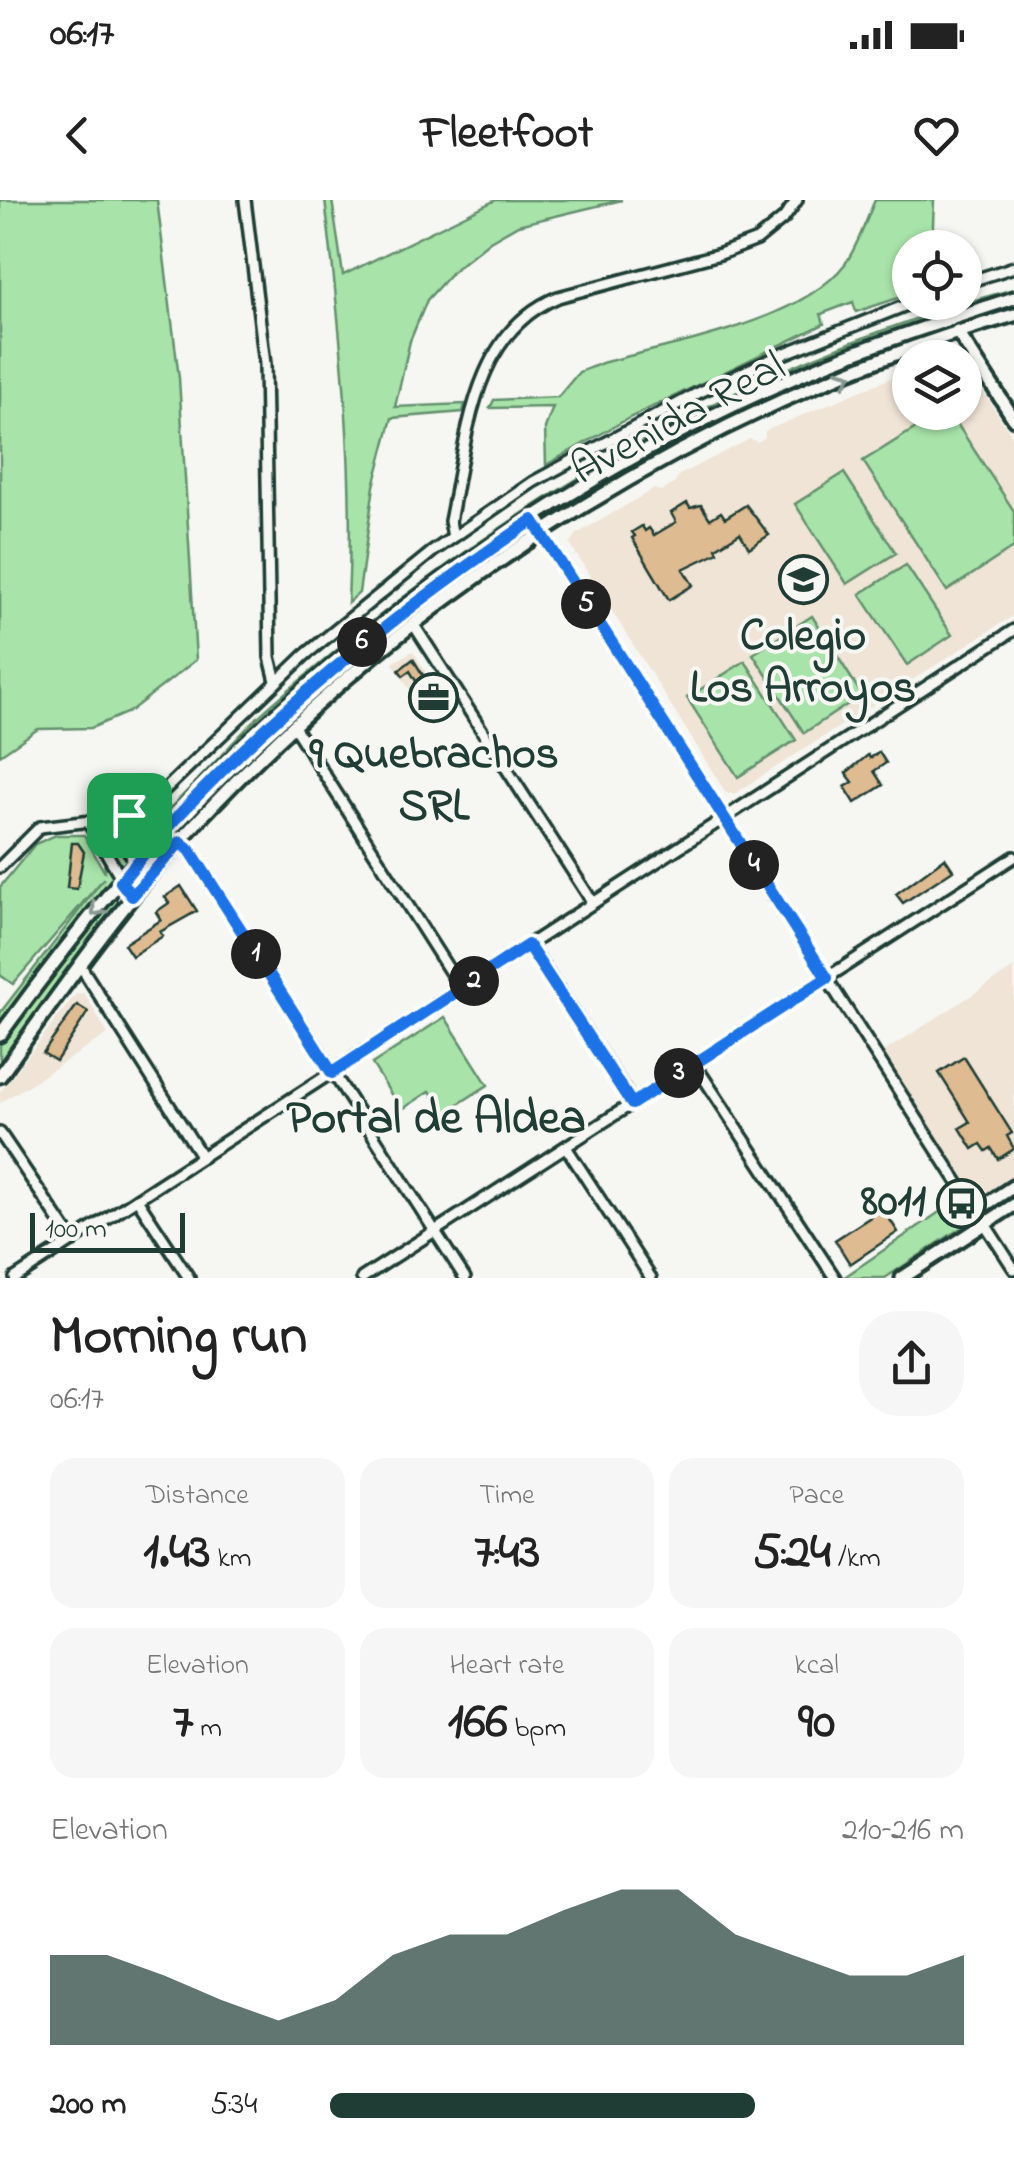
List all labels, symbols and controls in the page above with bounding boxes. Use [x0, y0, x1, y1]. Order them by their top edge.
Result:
text: 06:17 [50, 7, 114, 63]
text: Fleetfoot [421, 102, 593, 168]
icon: back [50, 108, 105, 163]
icon: heart [909, 108, 964, 163]
map controls [892, 230, 982, 430]
button: locate [892, 230, 982, 320]
street label: Avenida Real [560, 336, 798, 504]
button: layers [892, 340, 982, 430]
one-way arrow [835, 368, 852, 388]
school or university icon: Colegio Los Arroyos [777, 554, 829, 606]
pin: 5 [561, 579, 611, 629]
text: 5 [578, 583, 594, 624]
place label: Colegio Los Arroyos [690, 605, 916, 723]
pin: 6 [337, 617, 387, 667]
text: 6 [356, 621, 368, 662]
office icon: 9 Quebrachos SRL [408, 672, 460, 724]
place label: 9 Quebrachos SRL [308, 723, 559, 841]
pin [87, 773, 172, 858]
icon: arrive [102, 788, 157, 843]
pin: 4 [729, 840, 779, 890]
text: 4 [748, 844, 760, 885]
one-way arrow [91, 898, 109, 916]
pin: 1 [231, 929, 281, 979]
text: 1 [252, 933, 260, 974]
pin: 2 [449, 956, 499, 1006]
text: 2 [467, 960, 481, 1001]
pin: 3 [654, 1048, 704, 1098]
text: 3 [673, 1052, 685, 1093]
district label: Portal de Aldea [286, 1085, 586, 1155]
place label: 8011 [861, 1170, 927, 1236]
bus stop icon: 8011 [935, 1177, 987, 1229]
scale bar [30, 1208, 185, 1252]
text: 100 m [45, 1210, 107, 1251]
text: Morning run [50, 1299, 307, 1379]
button: share [859, 1311, 964, 1416]
text: 06:17 [50, 1377, 104, 1424]
text: Distance [146, 1476, 249, 1517]
text: Time [479, 1476, 535, 1517]
text: Pace [789, 1476, 844, 1517]
text: 1.43 [143, 1517, 211, 1590]
text: 7:43 [474, 1517, 540, 1590]
text: 5:24 [753, 1517, 831, 1590]
text: km [211, 1539, 252, 1580]
text: /km [831, 1539, 881, 1580]
text: Elevation [146, 1646, 249, 1687]
text: Heart rate [450, 1646, 564, 1687]
text: kcal [794, 1646, 839, 1687]
text: 7 [173, 1687, 193, 1760]
text: 166 [448, 1687, 508, 1760]
text: 90 [798, 1687, 835, 1760]
text: m [193, 1709, 222, 1750]
text: bpm [508, 1709, 566, 1750]
text: Elevation [50, 1808, 168, 1855]
text: 210–216 m [842, 1808, 964, 1855]
text: 200 m [50, 2082, 126, 2129]
text: 5:34 [210, 2082, 257, 2129]

